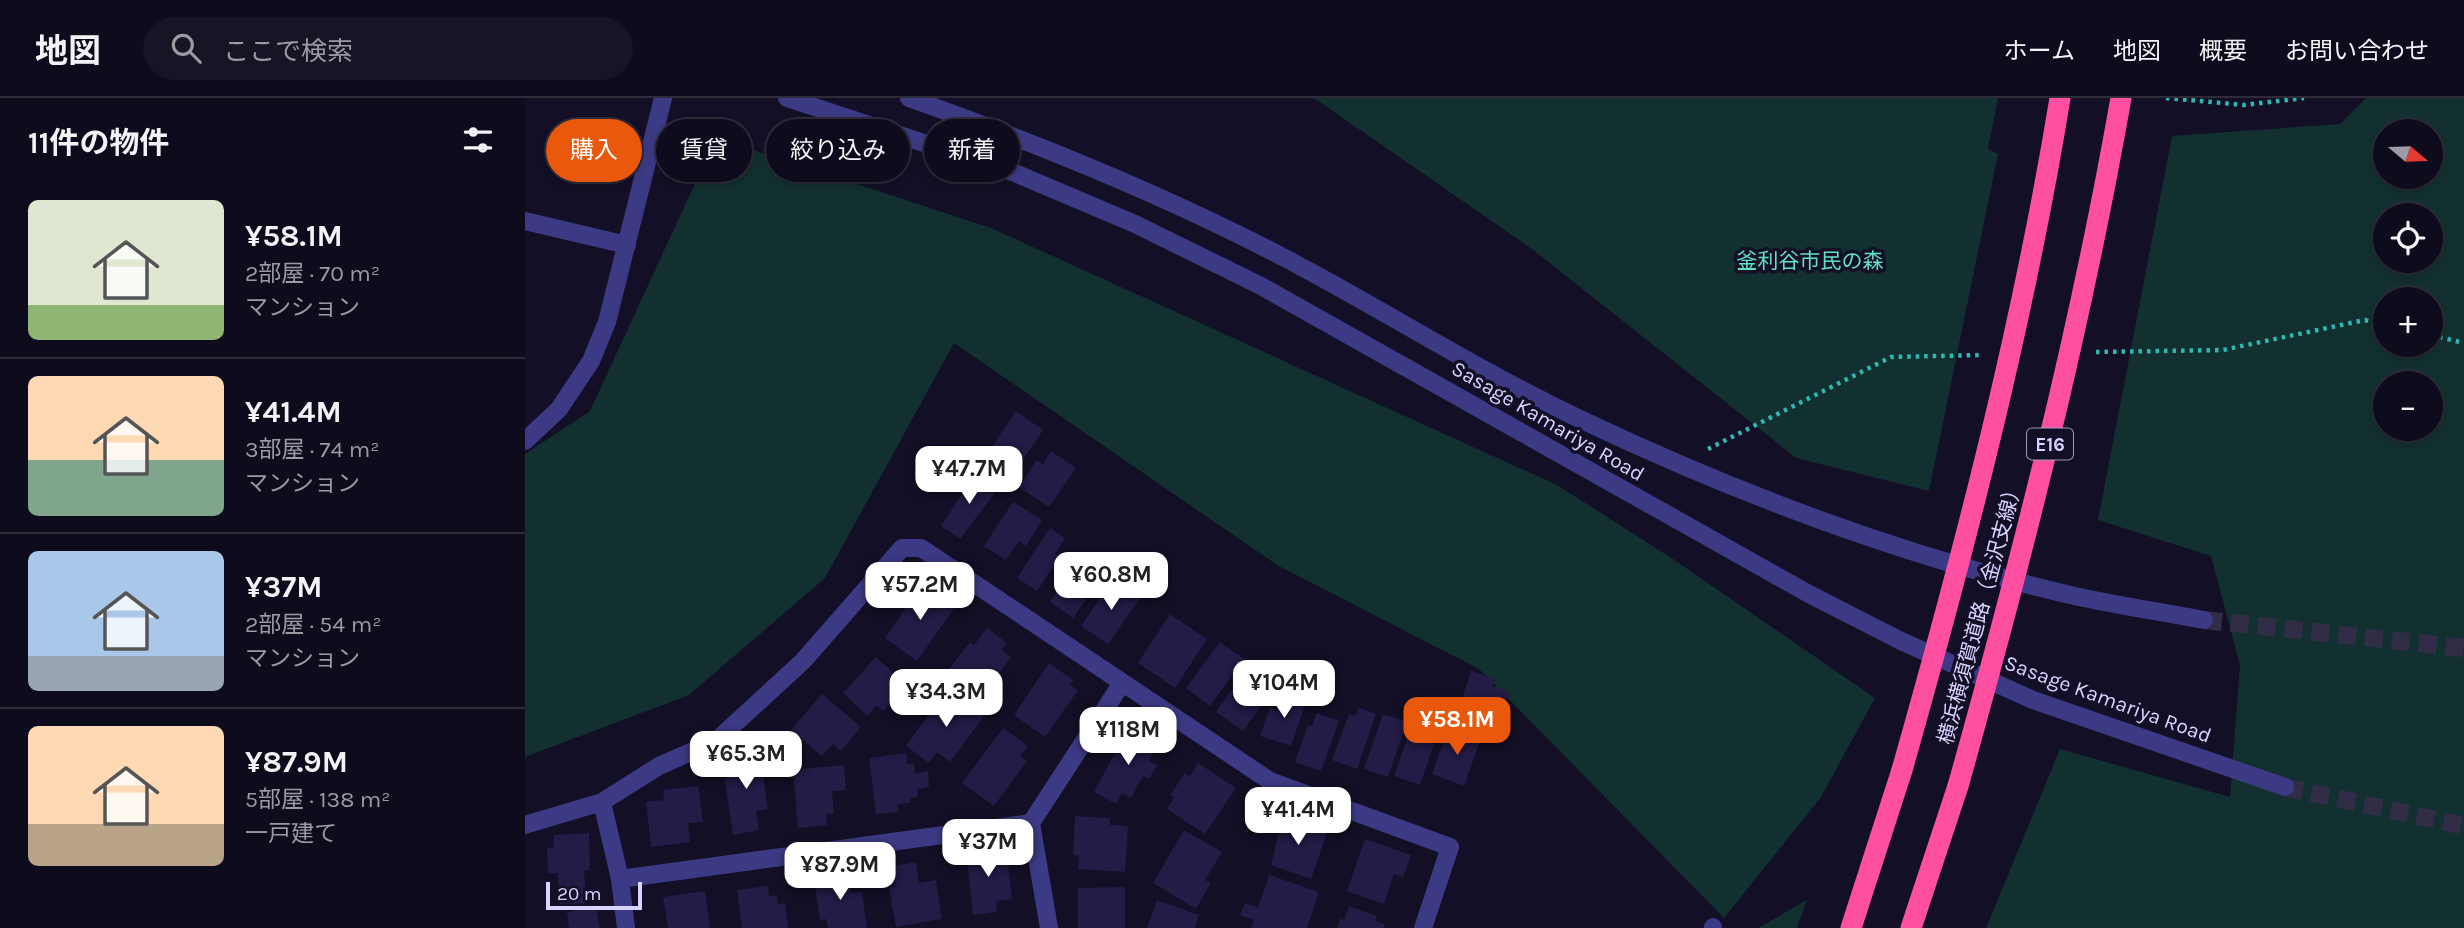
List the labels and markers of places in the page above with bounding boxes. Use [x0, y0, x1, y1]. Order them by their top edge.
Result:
pin: ¥47.7M [912, 446, 1026, 506]
pin: ¥60.8M [1054, 552, 1168, 612]
pin: ¥57.2M [863, 562, 977, 622]
pin: ¥104M [1235, 660, 1333, 720]
pin: ¥34.3M [889, 670, 1003, 729]
pin: ¥58.1M [1400, 698, 1514, 757]
pin: ¥118M [1079, 708, 1177, 767]
pin: ¥65.3M [689, 732, 803, 791]
pin: ¥41.4M [1241, 788, 1355, 847]
pin: ¥37M [947, 820, 1029, 879]
pin: ¥87.9M [783, 842, 897, 902]

